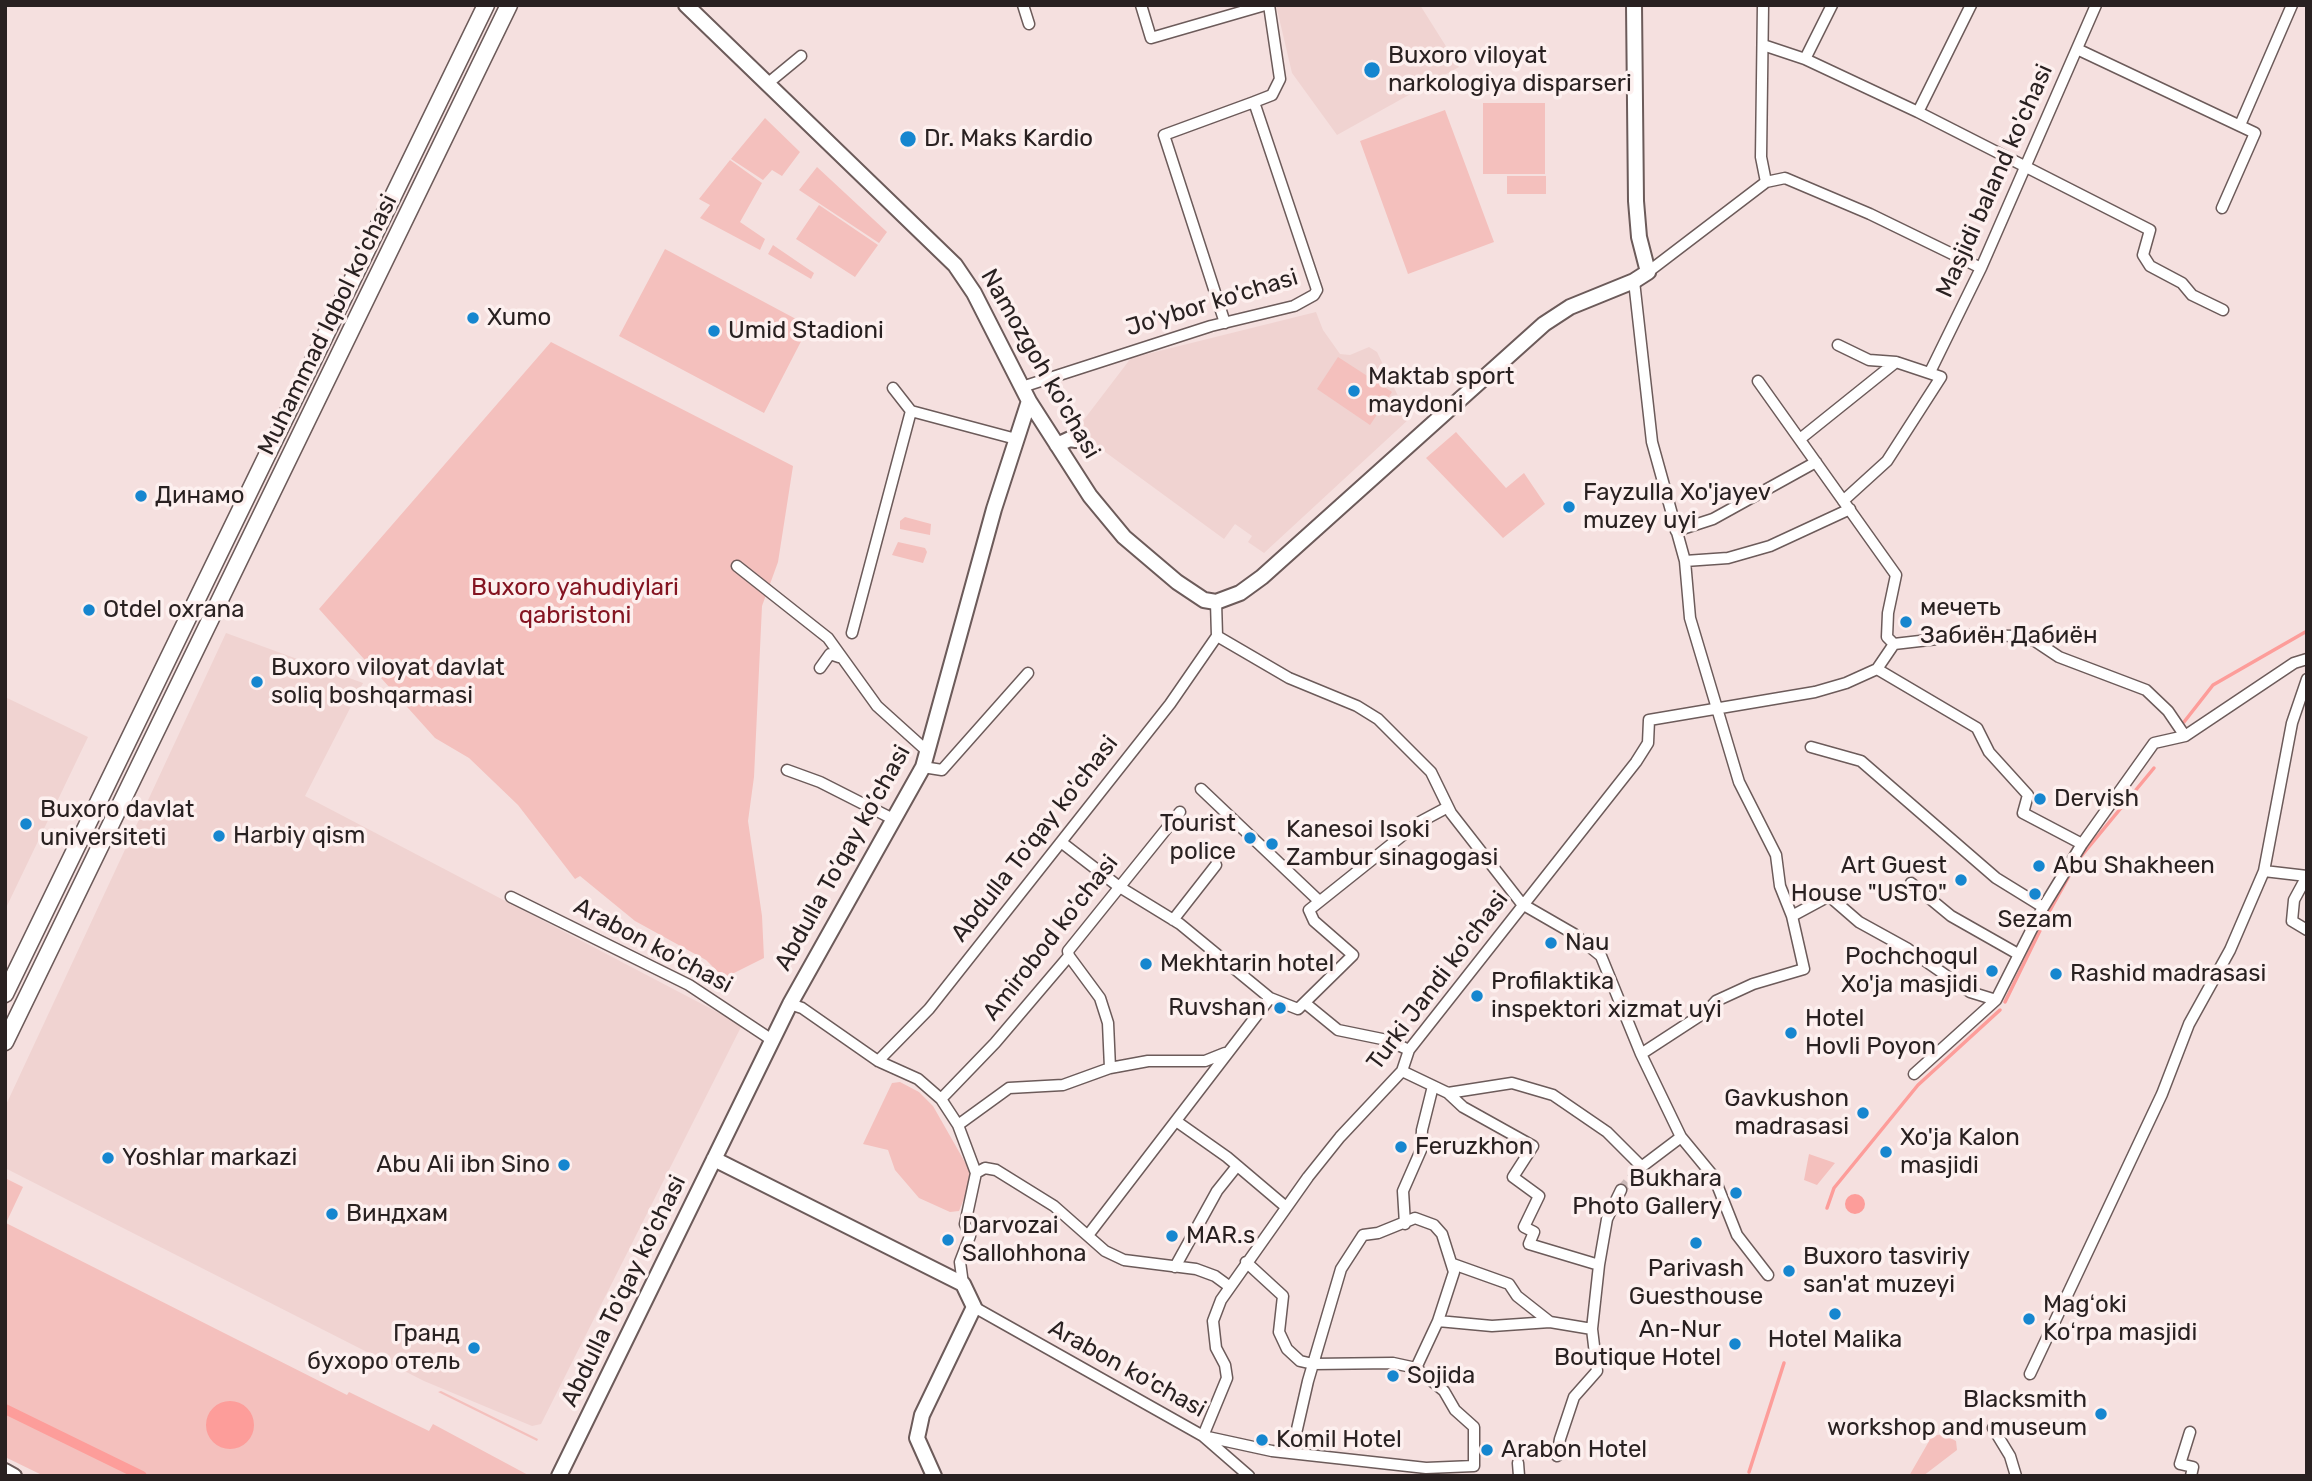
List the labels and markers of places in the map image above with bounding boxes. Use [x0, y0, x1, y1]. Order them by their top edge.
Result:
place label: Buxoro viloyat narkologiya disparseri [1388, 42, 1632, 98]
marker: Buxoro viloyat narkologiya disparseri [1362, 60, 1382, 80]
place label: Dr. Maks Kardio [924, 125, 1093, 153]
marker: Dr. Maks Kardio [898, 129, 918, 149]
place label: Xumo [487, 304, 551, 332]
marker: Xumo [465, 310, 481, 326]
place label: Umid Stadioni [728, 317, 884, 345]
marker: Umid Stadioni [706, 323, 722, 339]
place label: Maktab sport maydoni [1368, 363, 1514, 419]
marker: Maktab sport maydoni [1346, 383, 1362, 399]
place label: Fayzulla Xo'jayev muzey uyi [1583, 479, 1771, 535]
place label: Динамо [155, 482, 245, 510]
marker: Динамо [133, 488, 149, 504]
marker: Fayzulla Xo'jayev muzey uyi [1561, 499, 1577, 515]
place label: мечеть Забиён Дабиён [1920, 594, 2098, 650]
place label: Otdel oxrana [103, 596, 244, 624]
marker: Otdel oxrana [81, 602, 97, 618]
marker: мечеть Забиён Дабиён [1898, 614, 1914, 630]
place label: Buxoro viloyat davlat soliq boshqarmasi [271, 654, 505, 710]
marker: Buxoro viloyat davlat soliq boshqarmasi [249, 674, 265, 690]
place label: Dervish [2054, 785, 2139, 813]
marker: Dervish [2032, 791, 2048, 807]
place label: Buxoro davlat universiteti [40, 796, 194, 852]
place label: Tourist police [1160, 810, 1236, 866]
marker: Buxoro davlat universiteti [18, 816, 34, 832]
place label: Kanesoi Isoki Zambur sinagogasi [1286, 816, 1498, 872]
place label: Harbiy qism [233, 822, 365, 850]
marker: Harbiy qism [211, 828, 227, 844]
marker: Tourist police [1242, 830, 1258, 846]
marker: Kanesoi Isoki Zambur sinagogasi [1264, 836, 1280, 852]
place label: Art Guest House "USTO" [1791, 852, 1947, 908]
place label: Abu Shakheen [2053, 852, 2215, 880]
marker: Abu Shakheen [2031, 858, 2047, 874]
marker: Art Guest House "USTO" [1953, 872, 1969, 888]
marker: Sezam [2027, 886, 2043, 902]
place label: Sezam [1997, 906, 2073, 934]
place label: Nau [1565, 929, 1609, 957]
marker: Nau [1543, 935, 1559, 951]
place label: Pochchoqul Xo'ja masjidi [1841, 943, 1978, 999]
place label: Mekhtarin hotel [1160, 950, 1334, 978]
marker: Mekhtarin hotel [1138, 956, 1154, 972]
place label: Rashid madrasasi [2070, 960, 2266, 988]
marker: Pochchoqul Xo'ja masjidi [1984, 963, 2000, 979]
marker: Rashid madrasasi [2048, 966, 2064, 982]
place label: Profilaktika inspektori xizmat uyi [1491, 968, 1722, 1024]
marker: Profilaktika inspektori xizmat uyi [1469, 988, 1485, 1004]
place label: Ruvshan [1168, 994, 1266, 1022]
marker: Ruvshan [1272, 1000, 1288, 1016]
place label: Hotel Hovli Poyon [1805, 1005, 1936, 1061]
marker: Hotel Hovli Poyon [1783, 1025, 1799, 1041]
place label: Gavkushon madrasasi [1724, 1085, 1849, 1141]
marker: Gavkushon madrasasi [1855, 1105, 1871, 1121]
place label: Xo'ja Kalon masjidi [1900, 1124, 2020, 1180]
place label: Feruzkhon [1415, 1133, 1533, 1161]
marker: Feruzkhon [1393, 1139, 1409, 1155]
place label: Yoshlar markazi [122, 1144, 297, 1172]
marker: Xo'ja Kalon masjidi [1878, 1144, 1894, 1160]
marker: Yoshlar markazi [100, 1150, 116, 1166]
place label: Abu Ali ibn Sino [376, 1151, 550, 1179]
marker: Abu Ali ibn Sino [556, 1157, 572, 1173]
place label: Bukhara Photo Gallery [1572, 1165, 1722, 1221]
marker: Bukhara Photo Gallery [1728, 1185, 1744, 1201]
place label: Виндхам [346, 1200, 448, 1228]
marker: Виндхам [324, 1206, 340, 1222]
place label: Darvozai Sallohhona [962, 1212, 1086, 1268]
place label: MAR.s [1186, 1222, 1255, 1250]
marker: MAR.s [1164, 1228, 1180, 1244]
marker: Darvozai Sallohhona [940, 1232, 956, 1248]
marker: Parivash Guesthouse [1688, 1235, 1704, 1251]
place label: Buxoro tasviriy san'at muzeyi [1803, 1243, 1970, 1299]
place label: Parivash Guesthouse [1629, 1255, 1763, 1311]
marker: Buxoro tasviriy san'at muzeyi [1781, 1263, 1797, 1279]
place label: Magʻoki Koʻrpa masjidi [2043, 1291, 2197, 1347]
marker: Hotel Malika [1827, 1306, 1843, 1322]
marker: Magʻoki Koʻrpa masjidi [2021, 1311, 2037, 1327]
place label: An-Nur Boutique Hotel [1554, 1316, 1721, 1372]
place label: Гранд бухоро отель [307, 1320, 460, 1376]
place label: Hotel Malika [1768, 1326, 1902, 1354]
marker: An-Nur Boutique Hotel [1727, 1336, 1743, 1352]
marker: Гранд бухоро отель [466, 1340, 482, 1356]
place label: Sojida [1407, 1362, 1475, 1390]
marker: Sojida [1385, 1368, 1401, 1384]
place label: Blacksmith workshop and museum [1827, 1386, 2087, 1442]
marker: Blacksmith workshop and museum [2093, 1406, 2109, 1422]
place label: Komil Hotel [1276, 1426, 1402, 1454]
marker: Komil Hotel [1254, 1432, 1270, 1448]
place label: Arabon Hotel [1501, 1436, 1647, 1464]
marker: Arabon Hotel [1479, 1442, 1495, 1458]

